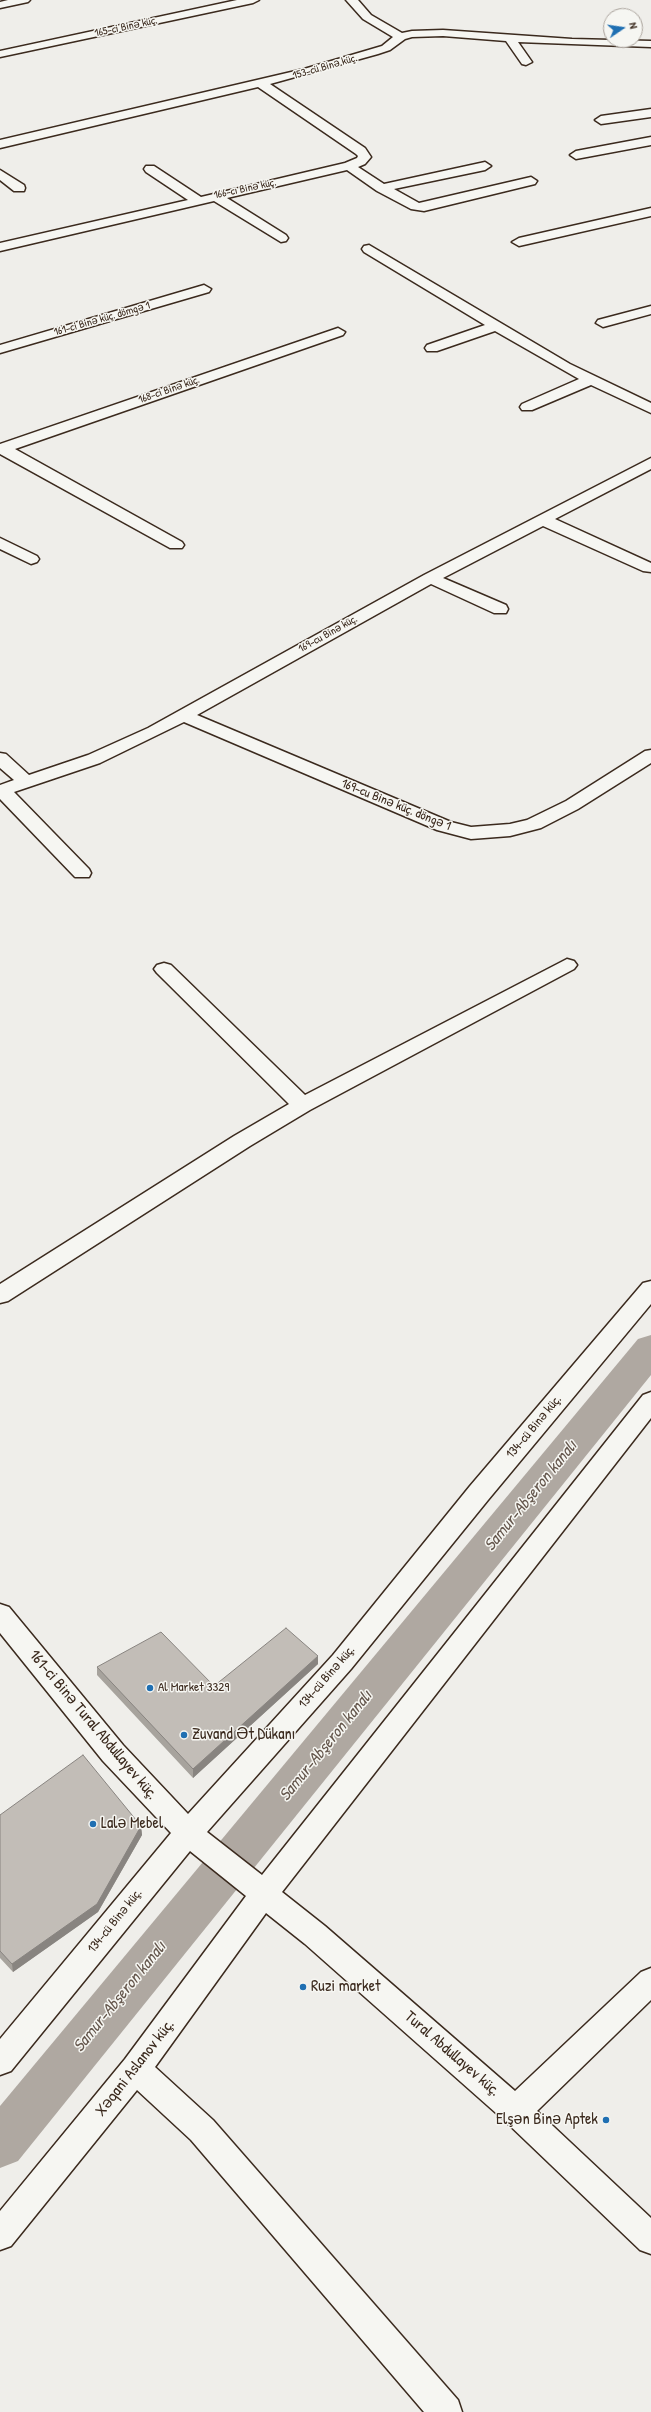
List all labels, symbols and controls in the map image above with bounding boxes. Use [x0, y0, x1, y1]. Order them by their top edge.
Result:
north arrow [603, 8, 643, 48]
street label: 165-ci Binə küç. [93, 14, 159, 40]
text: N [626, 21, 641, 30]
street label: 153-cü Binə küç. [291, 51, 359, 83]
street label: 166-cı Binə küç. [212, 176, 278, 202]
street label: 161-ci Binə küç. dömgə 1 [52, 299, 152, 339]
street label: 168-ci Binə küç. [137, 373, 201, 407]
street label: 169-cu Binə küç. [296, 612, 360, 656]
street label: 169-cu Binə küç. döngə 1 [339, 776, 453, 834]
street label: 134-cü Binə küç. [503, 1392, 565, 1462]
water label: Samur-Abşeron kanalı [480, 1437, 582, 1555]
street label: 134-cü Binə küç. [296, 1642, 358, 1712]
street label: 161-ci Binə Tural Abdullayev küç. [25, 1646, 161, 1804]
place label: Al Market 3329 [158, 1680, 229, 1696]
marker: Al Market 3329 [145, 1683, 155, 1693]
water label: Samur-Abşeron kanalı [275, 1687, 377, 1805]
place label: Zuvand Ət Dükanı [192, 1725, 295, 1745]
marker: Zuvand Ət Dükanı [179, 1730, 189, 1740]
place label: Lalə Mebel [101, 1814, 163, 1834]
marker: Lalə Mebel [88, 1819, 98, 1829]
street label: 134-cü Binə küç. [84, 1886, 146, 1956]
water label: Samur-Abşeron kanalı [69, 1938, 171, 2056]
place label: Ruzi market [311, 1977, 381, 1997]
marker: Ruzi market [298, 1982, 308, 1992]
street label: Tural Abdullayev küç. [400, 2007, 504, 2101]
street label: Xəqani Aslanov küç. [91, 2016, 179, 2120]
place label: Elşən Binə Aptek [496, 2110, 598, 2130]
marker: Elşən Binə Aptek [601, 2115, 611, 2125]

